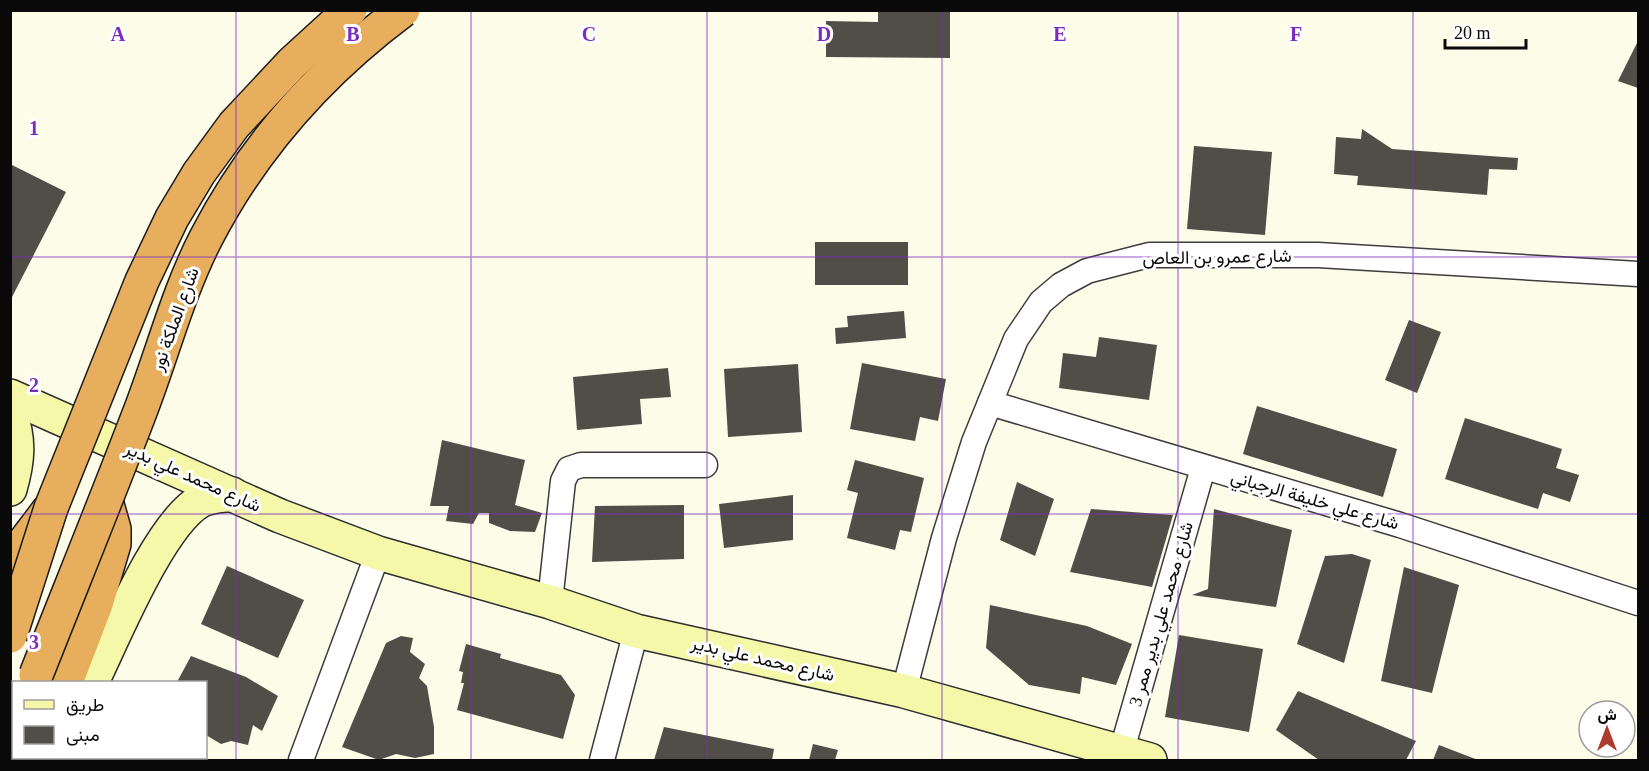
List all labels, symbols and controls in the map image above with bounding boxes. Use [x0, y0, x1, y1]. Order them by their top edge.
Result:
scale bar [1445, 12, 1526, 50]
text: A [111, 23, 126, 45]
text: B [346, 23, 360, 45]
text: C [582, 23, 596, 45]
text: D [817, 23, 831, 45]
text: E [1053, 23, 1067, 45]
text: F [1290, 23, 1302, 45]
text: 20 m [1454, 23, 1491, 43]
text: 1 [29, 117, 39, 139]
street label: شارع عمرو بن العاص [1142, 246, 1292, 270]
street label: شارع الملكة نور [147, 265, 205, 375]
text: 2 [29, 374, 39, 396]
street label: شارع محمد علي بدير [119, 438, 264, 520]
street label: شارع علي خليفة الرجباني [1227, 466, 1401, 538]
street label: شارع محمد علي بدير ممر 3 [1125, 519, 1202, 710]
text: 3 [29, 631, 39, 653]
street label: شارع محمد علي بدير [687, 633, 837, 690]
legend [12, 681, 207, 759]
text: طريق [66, 695, 104, 716]
north arrow [1577, 699, 1637, 759]
text: ش [1597, 706, 1617, 724]
text: مبنى [66, 725, 100, 746]

